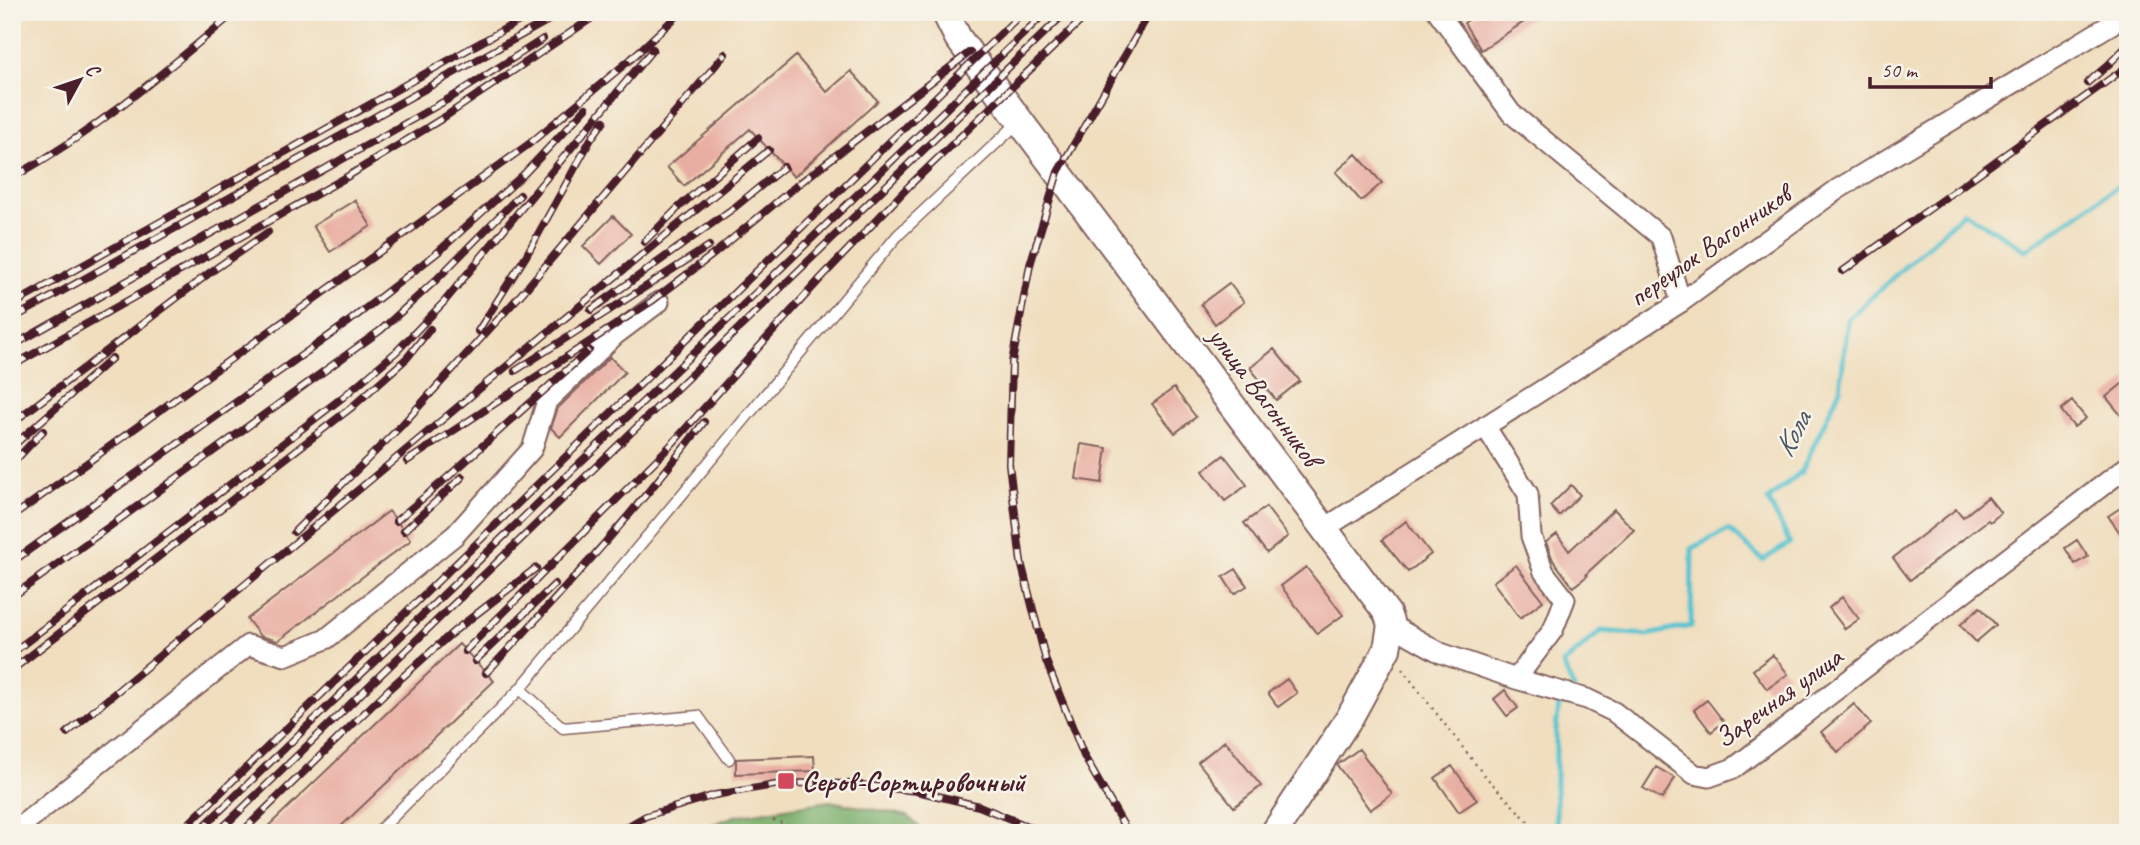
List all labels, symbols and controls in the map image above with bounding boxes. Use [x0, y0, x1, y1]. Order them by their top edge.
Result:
north arrow [46, 46, 116, 116]
scale bar [1870, 46, 1991, 90]
text: 50 m [1881, 57, 1919, 83]
text: С [80, 58, 106, 83]
street label: переулок Вагонников [1621, 173, 1802, 314]
street label: улица Вагонников [1200, 318, 1332, 478]
water label: Кола [1764, 402, 1821, 463]
street label: Заречная улица [1707, 638, 1851, 756]
place label: Серов-Сортировочный [802, 764, 1027, 799]
marker: Серов-Сортировочный [776, 771, 796, 791]

